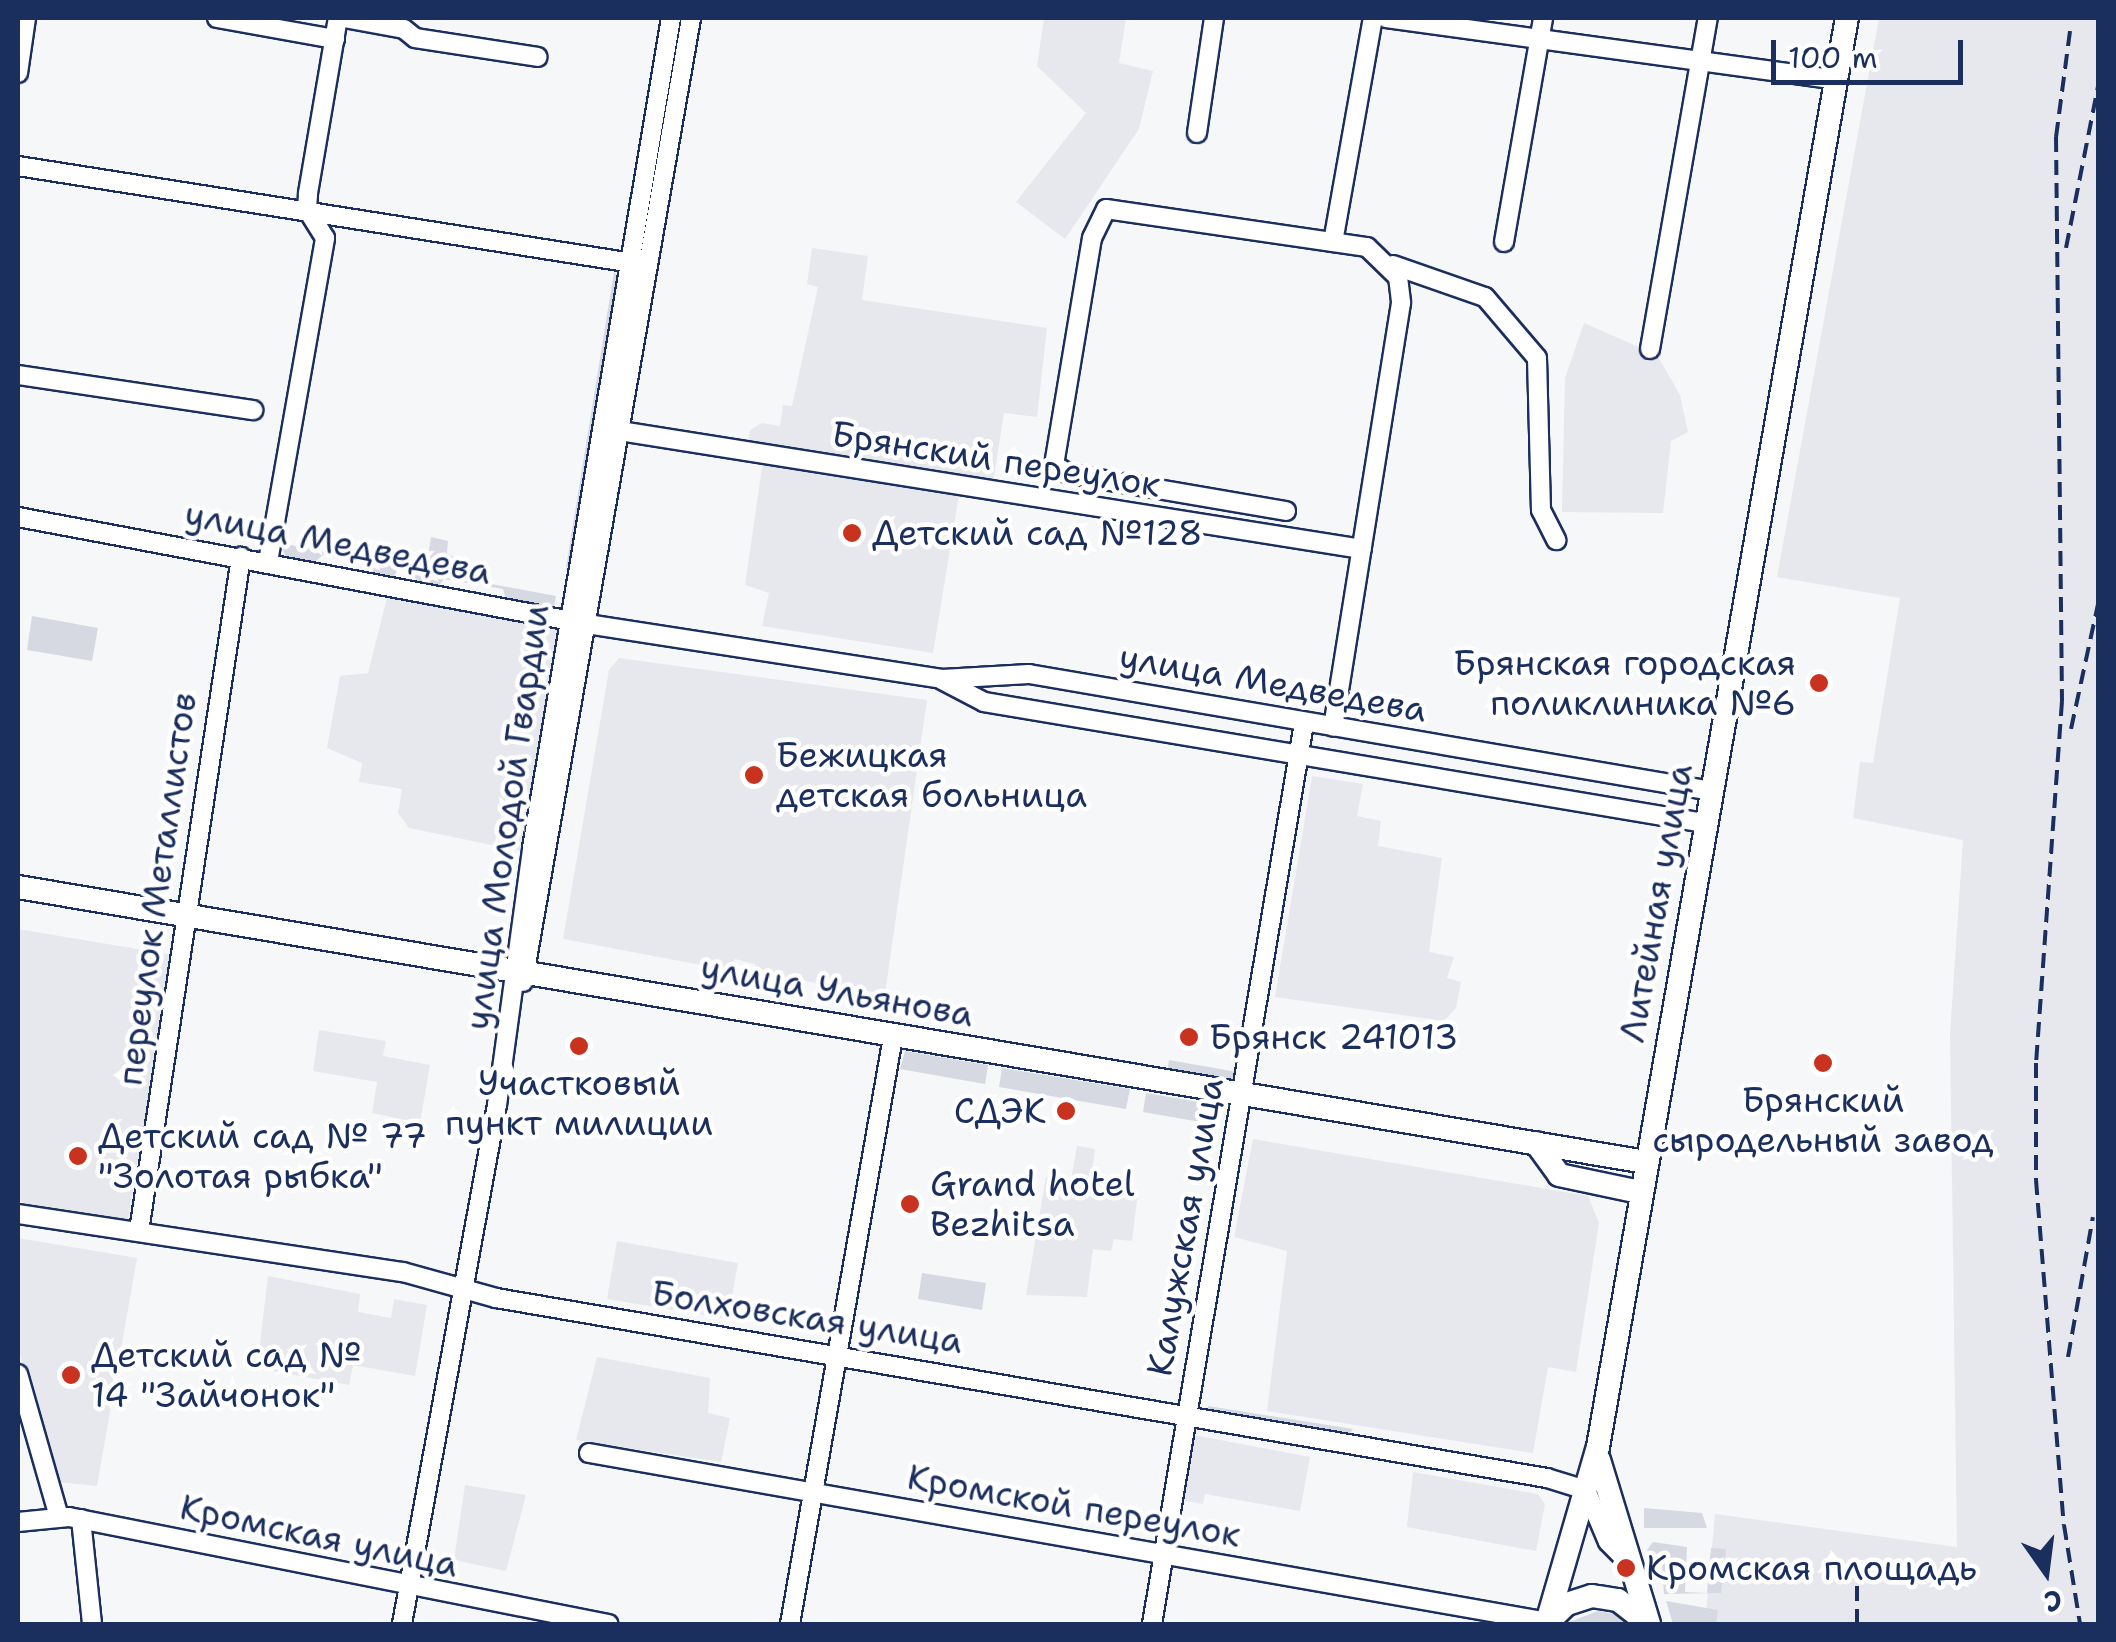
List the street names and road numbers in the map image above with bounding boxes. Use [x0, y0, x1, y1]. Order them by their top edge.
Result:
street label: Брянский переулок [829, 412, 1163, 506]
street label: улица Медведева [181, 493, 495, 593]
street label: улица Молодой Гвардии [456, 601, 558, 1033]
street label: улица Медведева [1116, 635, 1430, 731]
street label: переулок Металлистов [109, 690, 205, 1088]
street label: Литейная улица [1611, 760, 1701, 1046]
street label: улица Ульянова [697, 946, 977, 1036]
street label: Калужская улица [1138, 1075, 1232, 1379]
street label: Болховская улица [648, 1272, 966, 1362]
street label: Кромской переулок [904, 1456, 1244, 1556]
street label: Кромская улица [176, 1486, 462, 1586]

